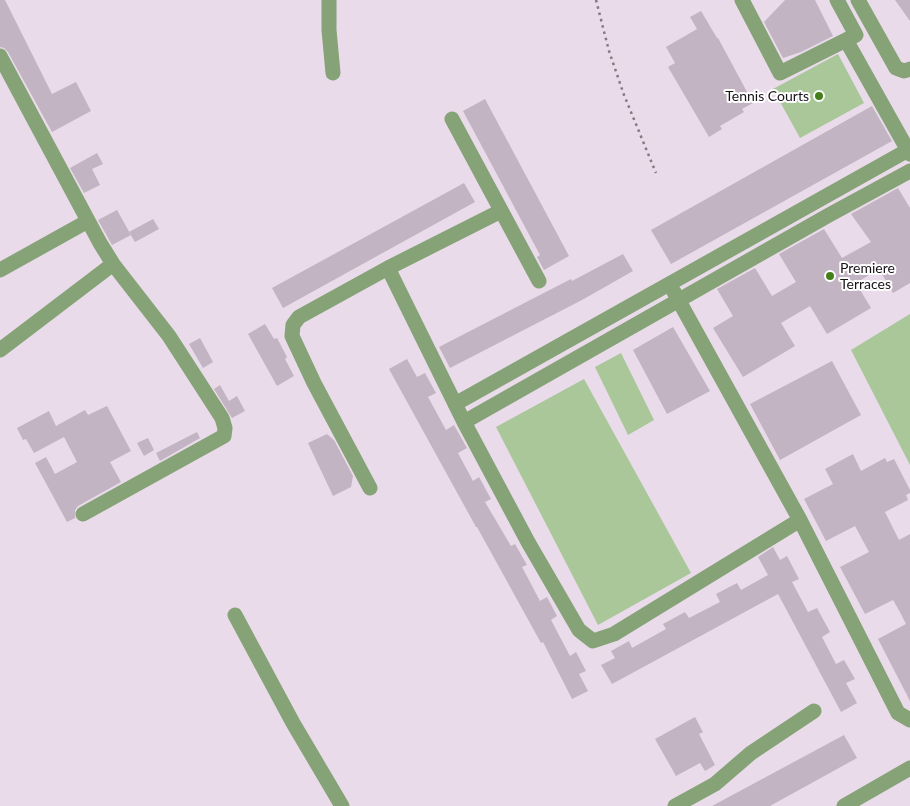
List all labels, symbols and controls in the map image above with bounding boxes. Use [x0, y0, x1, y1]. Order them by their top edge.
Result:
place label: Tennis Courts [725, 88, 809, 104]
marker: Tennis Courts [813, 90, 825, 102]
place label: Premiere Terraces [840, 260, 895, 292]
marker: Premiere Terraces [824, 270, 836, 282]

